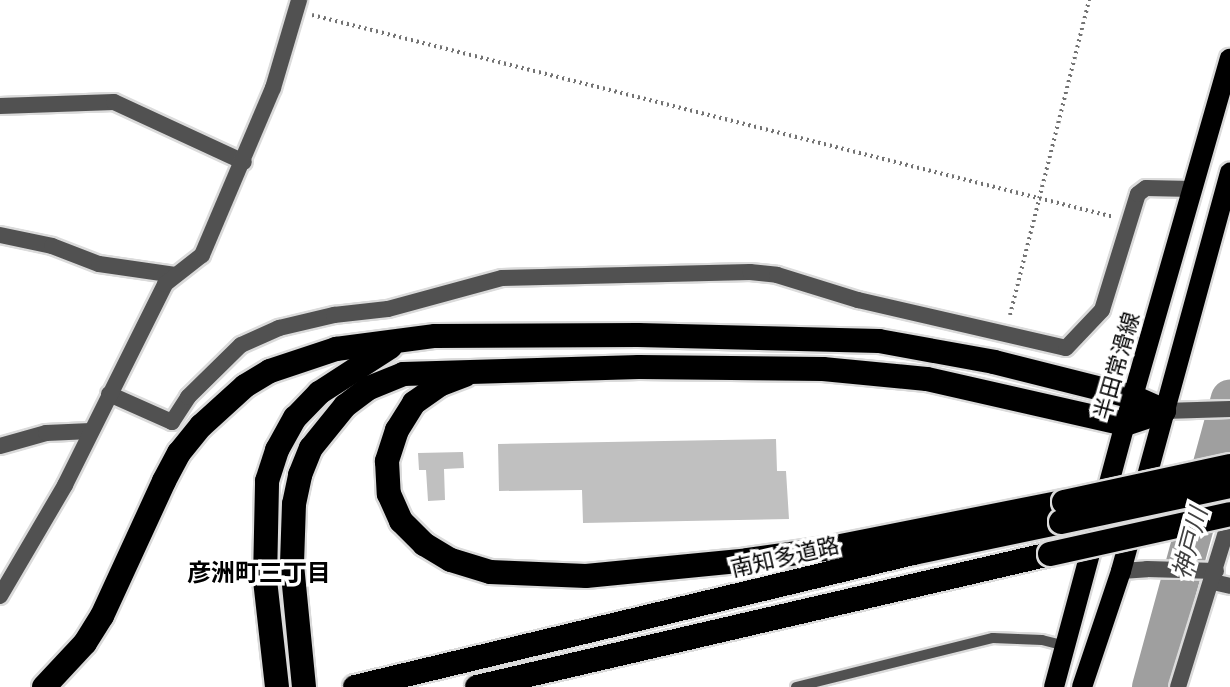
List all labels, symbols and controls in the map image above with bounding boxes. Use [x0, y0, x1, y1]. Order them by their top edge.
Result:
street label: 半田常滑線 [1089, 309, 1145, 423]
water label: 神戸川 [1167, 504, 1213, 582]
street label: 南知多道路 [728, 532, 842, 582]
district label: 彦洲町三丁目 [187, 559, 331, 587]

